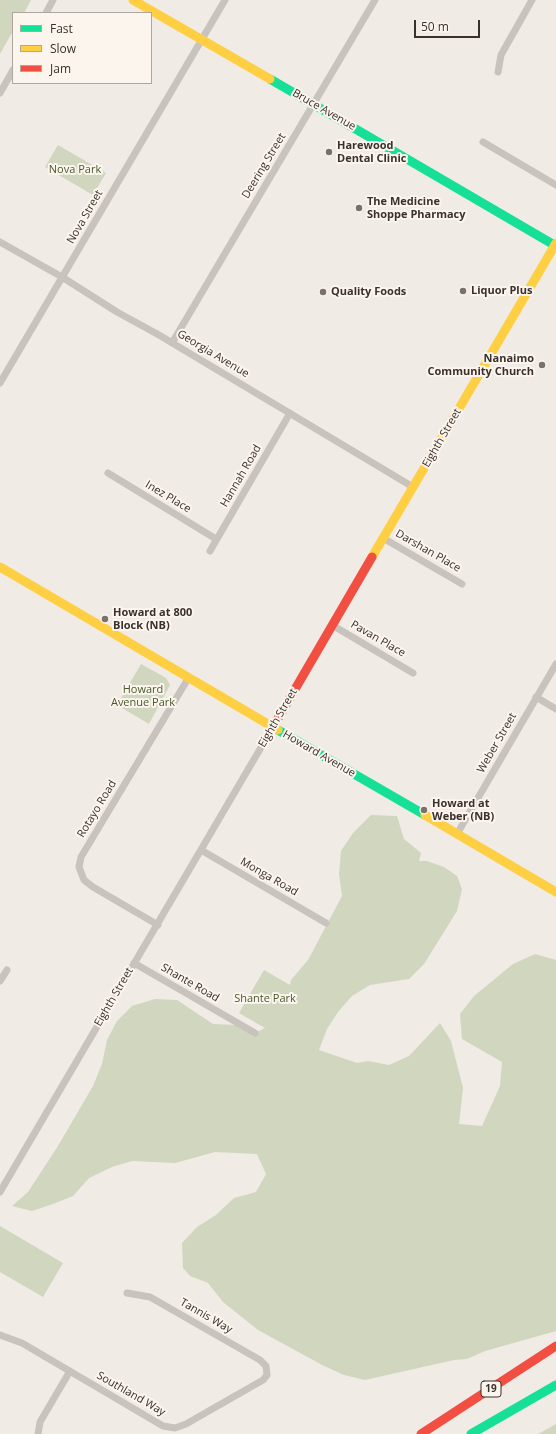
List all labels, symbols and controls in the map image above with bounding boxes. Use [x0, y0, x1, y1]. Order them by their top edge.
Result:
legend [12, 12, 152, 84]
scale bar [416, 12, 482, 38]
text: 50 m [421, 18, 449, 35]
text: Fast [50, 20, 73, 37]
text: Slow [50, 40, 76, 57]
text: Jam [50, 60, 71, 77]
street label: Bruce Avenue [290, 87, 358, 133]
street label: Deering Street [239, 131, 289, 201]
place label: Harewood Dental Clinic [337, 139, 406, 165]
marker: Harewood Dental Clinic [324, 147, 334, 157]
park label: Nova Park [49, 163, 101, 177]
street label: Nova Street [64, 188, 106, 246]
place label: The Medicine Shoppe Pharmacy [367, 195, 466, 221]
marker: The Medicine Shoppe Pharmacy [354, 203, 364, 213]
place label: Liquor Plus [471, 284, 532, 298]
place label: Quality Foods [331, 285, 406, 299]
marker: Liquor Plus [458, 286, 468, 296]
marker: Quality Foods [318, 287, 328, 297]
street label: Georgia Avenue [175, 327, 251, 381]
place label: Nanaimo Community Church [428, 352, 534, 378]
marker: Nanaimo Community Church [537, 360, 547, 370]
street label: Eighth Street [420, 406, 464, 470]
street label: Hannah Road [218, 443, 264, 509]
street label: Inez Place [143, 478, 193, 516]
street label: Darshan Place [393, 527, 463, 575]
place label: Howard at 800 Block (NB) [113, 606, 192, 632]
marker: Howard at 800 Block (NB) [100, 614, 110, 624]
street label: Pavan Place [348, 618, 408, 660]
park label: Howard Avenue Park [111, 683, 175, 709]
street label: Eighth Street [256, 686, 300, 750]
street label: Weber Street [474, 711, 520, 775]
street label: Howard Avenue [280, 728, 358, 780]
street label: Rotayo Road [75, 778, 119, 840]
place label: Howard at Weber (NB) [432, 797, 494, 823]
marker: Howard at Weber (NB) [419, 805, 429, 815]
street label: Monga Road [238, 855, 300, 899]
street label: Shante Road [159, 961, 221, 1005]
street label: Eighth Street [92, 965, 136, 1029]
park label: Shante Park [234, 992, 296, 1006]
street label: Tannis Way [177, 1296, 235, 1336]
street label: Southland Way [94, 1369, 168, 1419]
road number: 19 [481, 1381, 501, 1397]

